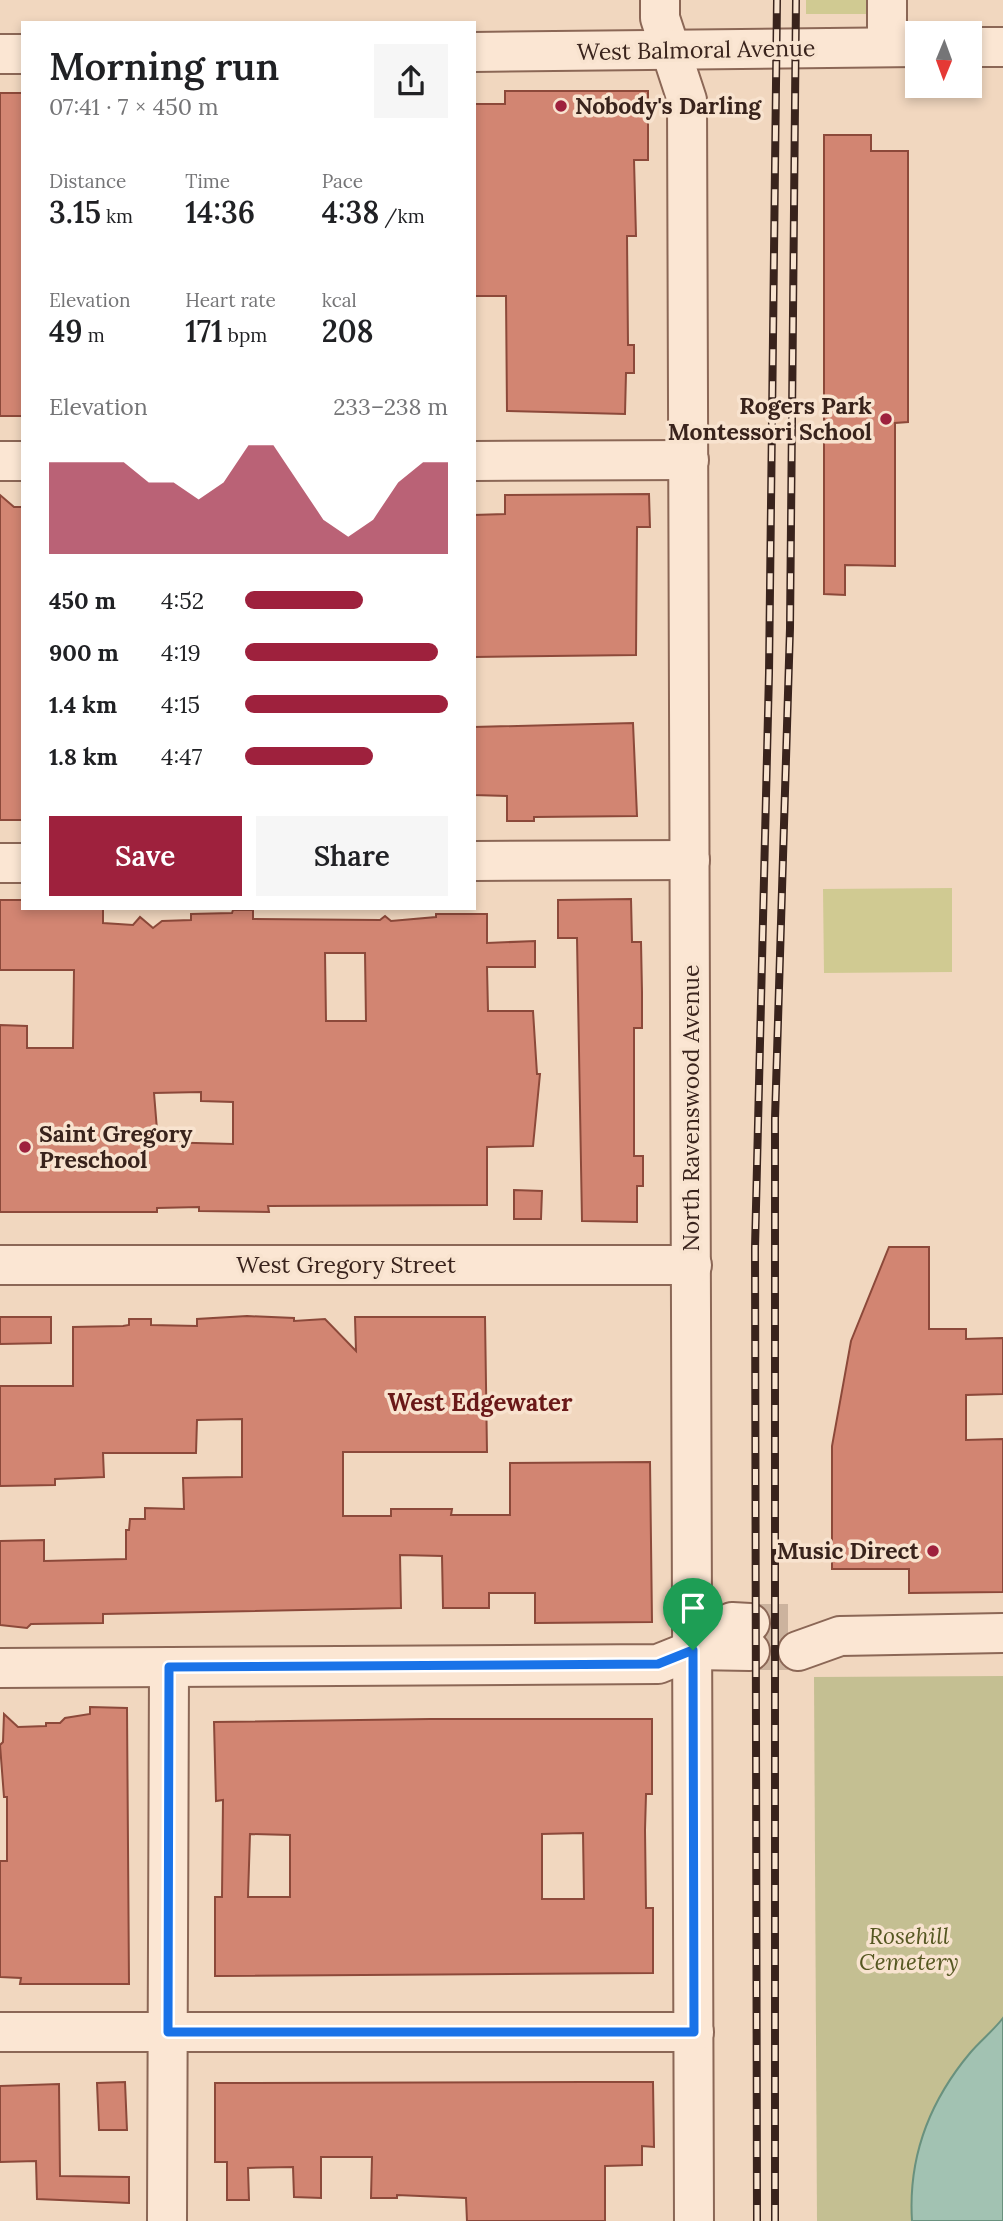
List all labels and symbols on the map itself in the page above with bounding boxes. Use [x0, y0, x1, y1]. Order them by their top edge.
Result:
north arrow [905, 21, 982, 98]
street label: West Balmoral Avenue [576, 33, 815, 66]
place label: Nobody's Darling [575, 91, 762, 120]
marker: Nobody's Darling [553, 98, 569, 114]
place label: Rogers Park Montessori School [668, 391, 872, 446]
marker: Rogers Park Montessori School [878, 411, 894, 427]
street label: North Ravenswood Avenue [676, 964, 705, 1252]
place label: Saint Gregory Preschool [39, 1119, 193, 1174]
marker: Saint Gregory Preschool [17, 1139, 33, 1155]
street label: West Gregory Street [236, 1250, 456, 1279]
district label: West Edgewater [388, 1387, 573, 1418]
place label: Music Direct [777, 1536, 919, 1565]
marker: Music Direct [925, 1543, 941, 1559]
pin [663, 1578, 723, 1650]
park label: Rosehill Cemetery [859, 1921, 959, 1976]

